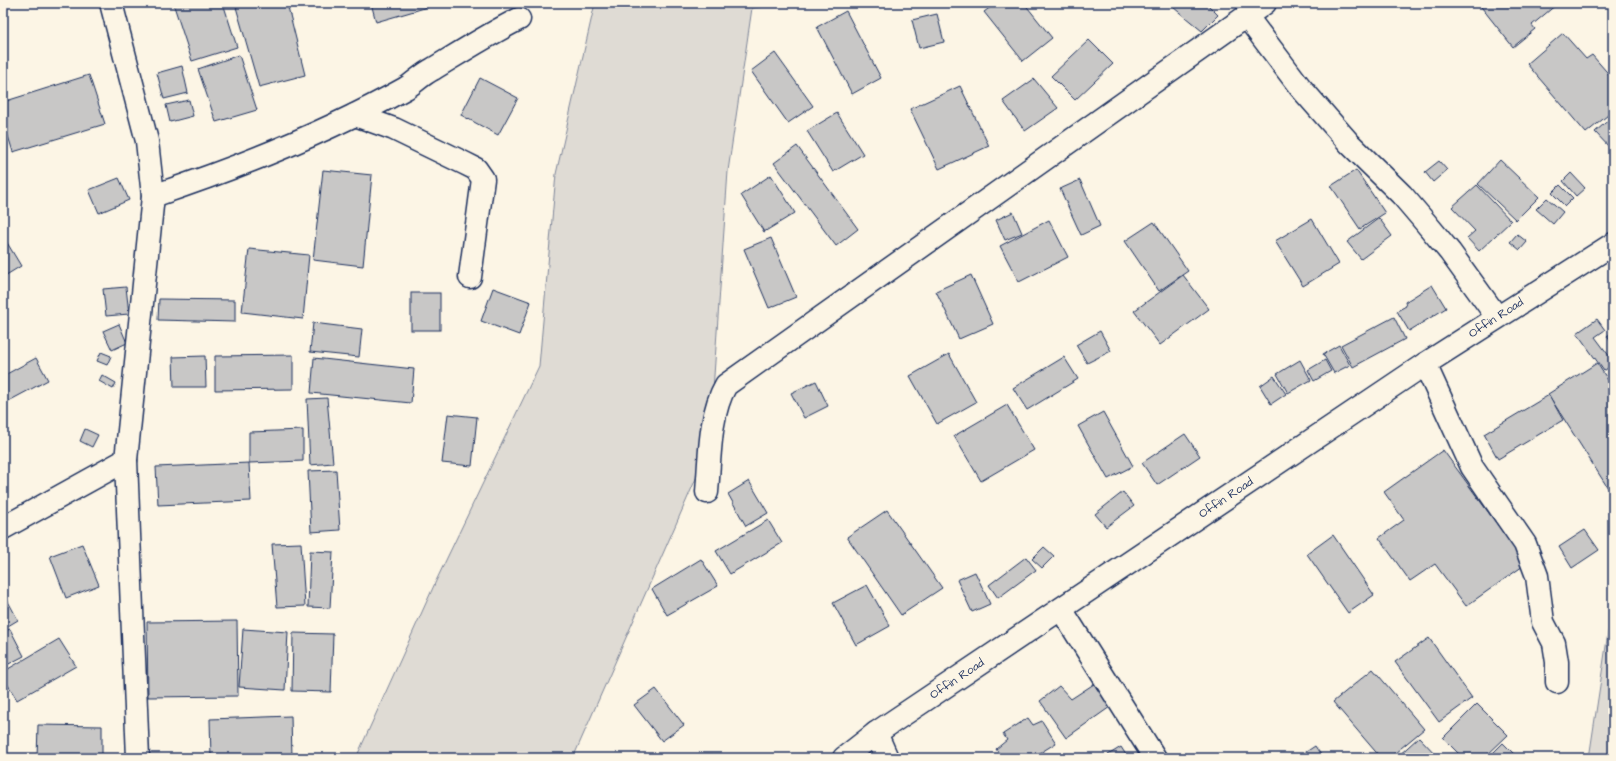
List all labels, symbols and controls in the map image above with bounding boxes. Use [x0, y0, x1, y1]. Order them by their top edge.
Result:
street label: Offin Road [1465, 294, 1527, 342]
street label: Offin Road [1195, 473, 1257, 523]
street label: Offin Road [926, 654, 988, 704]

